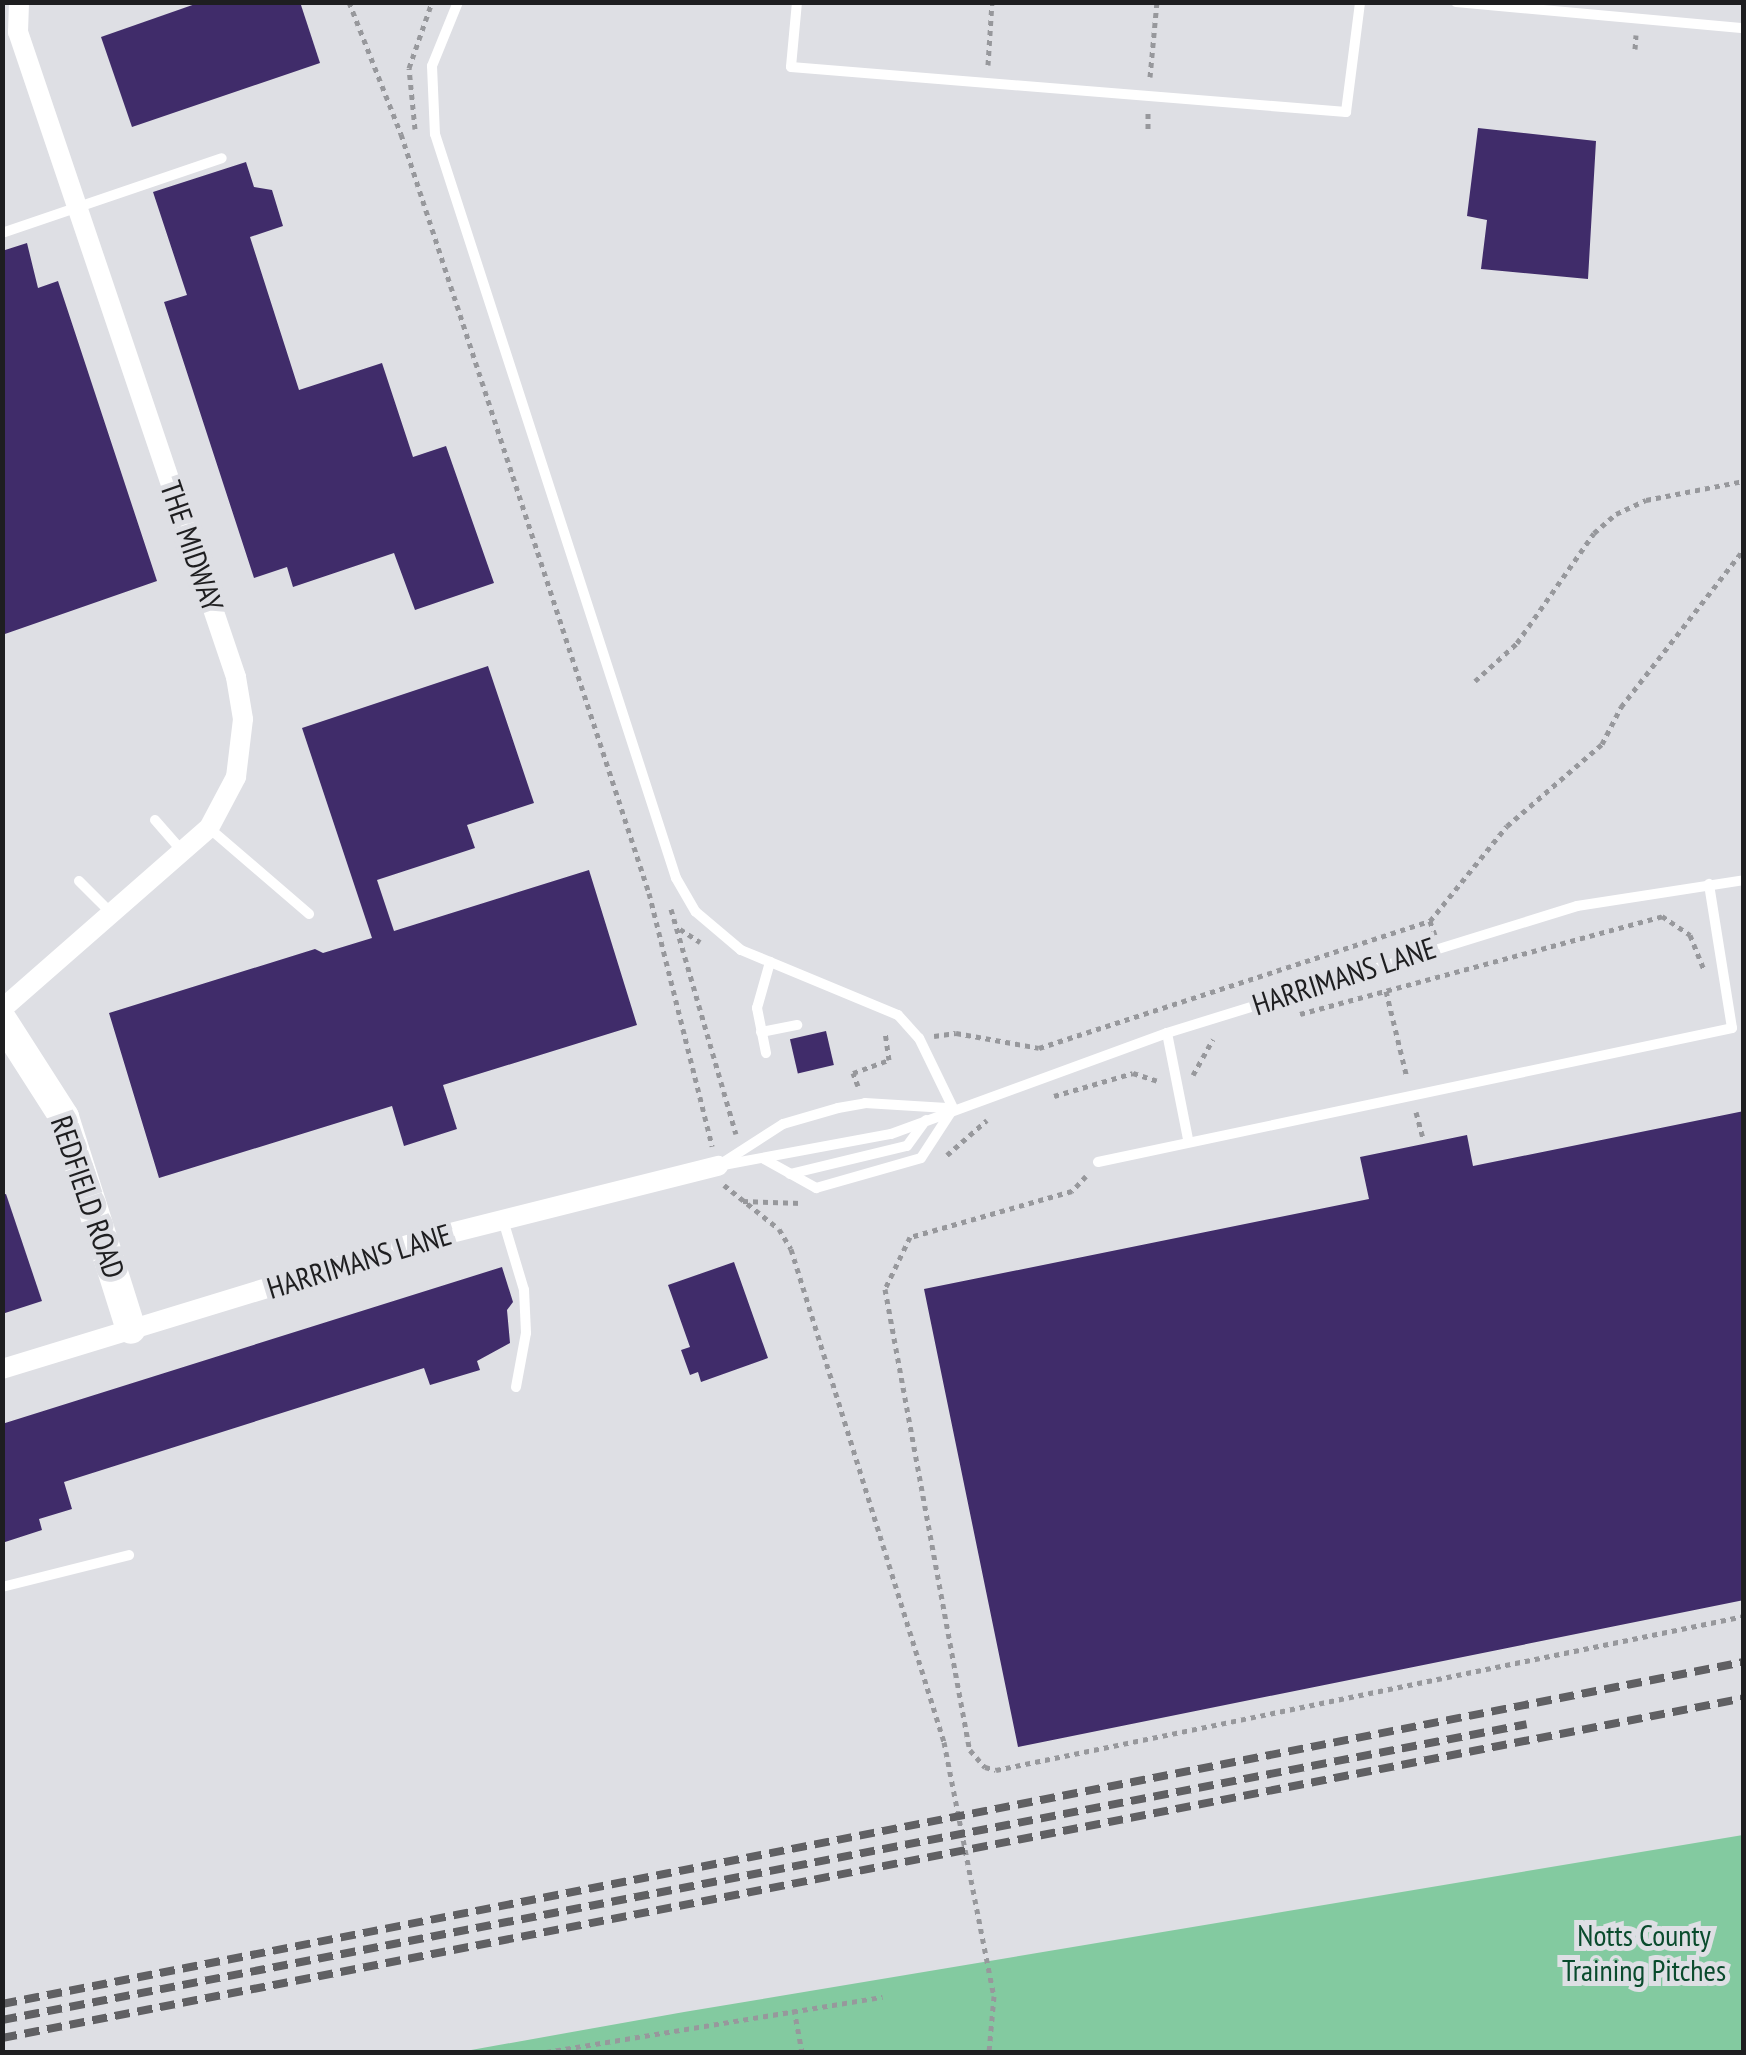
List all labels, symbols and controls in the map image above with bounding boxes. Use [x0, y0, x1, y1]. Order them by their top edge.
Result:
street label: THE MIDWAY [153, 476, 231, 616]
street label: HARRIMANS LANE [1248, 929, 1440, 1023]
street label: REDFIELD ROAD [43, 1111, 133, 1283]
street label: HARRIMANS LANE [263, 1216, 455, 1306]
park label: Notts County Training Pitches [1562, 1917, 1726, 1988]

